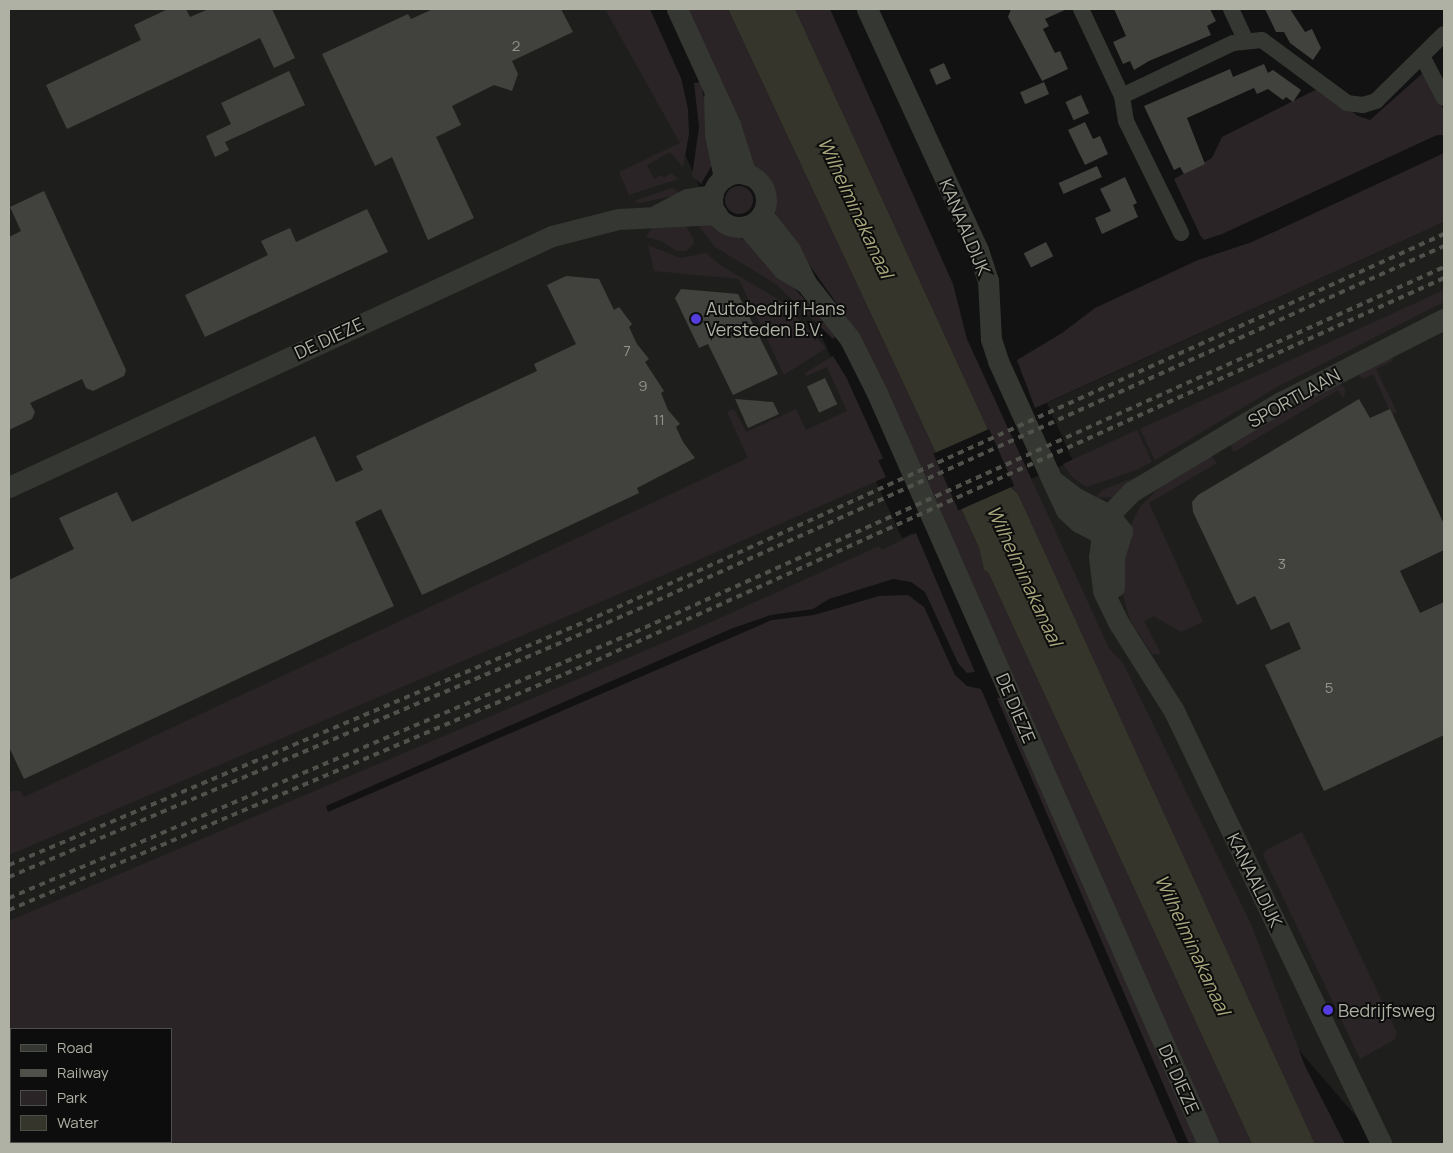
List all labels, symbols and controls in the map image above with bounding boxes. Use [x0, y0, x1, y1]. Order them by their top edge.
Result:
house number: 2 [512, 37, 520, 55]
water label: Wilhelminakanaal [812, 134, 898, 282]
street label: KANAALDIJK [935, 176, 995, 278]
place label: Autobedrijf Hans Versteden B.V. [706, 298, 845, 340]
street label: DE DIEZE [291, 313, 367, 363]
marker: Autobedrijf Hans Versteden B.V. [690, 313, 702, 325]
house number: 7 [623, 342, 631, 360]
street label: SPORTLAAN [1244, 364, 1344, 432]
house number: 9 [638, 377, 648, 395]
house number: 11 [653, 411, 665, 429]
water label: Wilhelminakanaal [981, 502, 1067, 650]
house number: 3 [1278, 555, 1286, 573]
street label: DE DIEZE [992, 670, 1040, 746]
house number: 5 [1325, 679, 1333, 697]
street label: KANAALDIJK [1223, 829, 1287, 931]
water label: Wilhelminakanaal [1149, 871, 1235, 1019]
place label: Bedrijfsweg [1338, 999, 1436, 1021]
marker: Bedrijfsweg [1322, 1004, 1334, 1016]
legend [10, 1028, 172, 1143]
text: Road [57, 1037, 93, 1058]
street label: DE DIEZE [1154, 1041, 1204, 1117]
text: Railway [57, 1062, 109, 1083]
text: Park [57, 1087, 87, 1108]
text: Water [57, 1112, 99, 1133]

